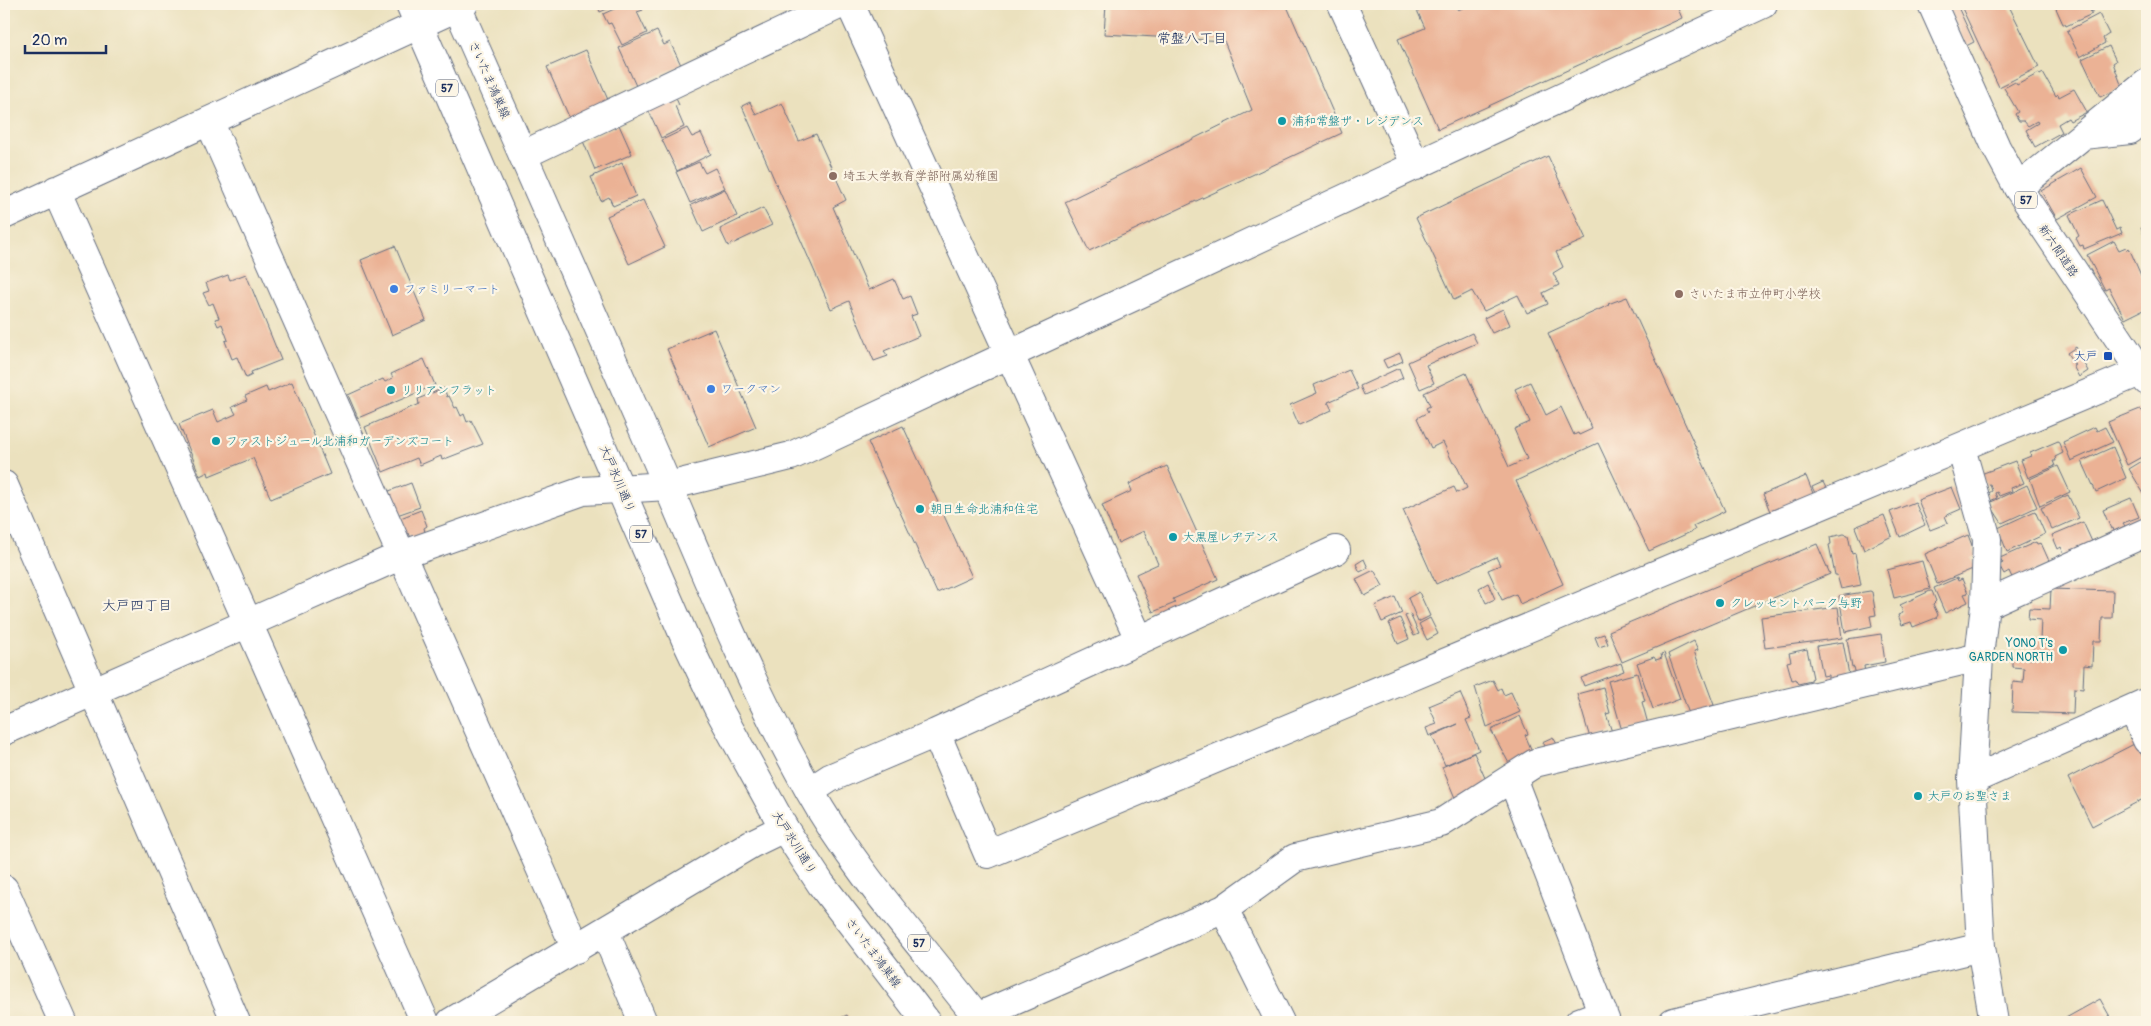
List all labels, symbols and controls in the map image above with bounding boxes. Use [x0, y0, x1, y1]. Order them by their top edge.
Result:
scale bar [25, 22, 106, 54]
district label: 常盤八丁目 [1157, 30, 1227, 47]
text: 20 m [32, 31, 67, 50]
street label: さいたま鴻巣線 [465, 39, 513, 121]
road number: 57 [436, 80, 458, 96]
place label: 浦和常盤ザ・レジデンス [1292, 114, 1424, 129]
marker: 浦和常盤ザ・レジデンス [1276, 115, 1288, 127]
place label: 埼玉大学教育学部附属幼稚園 [843, 169, 999, 184]
marker: 埼玉大学教育学部附属幼稚園 [827, 170, 839, 182]
road number: 57 [2015, 192, 2037, 208]
street label: 新六間道路 [2035, 222, 2081, 280]
place label: ファミリーマート [404, 282, 500, 297]
marker: ファミリーマート [388, 283, 400, 295]
place label: さいたま市立仲町小学校 [1689, 287, 1821, 302]
marker: さいたま市立仲町小学校 [1673, 288, 1685, 300]
place label: 大戸 [2074, 349, 2098, 364]
marker: 大戸 [2102, 350, 2114, 362]
place label: ワークマン [721, 382, 781, 397]
place label: リリアンフラット [401, 383, 497, 398]
marker: ワークマン [705, 383, 717, 395]
marker: リリアンフラット [385, 384, 397, 396]
place label: ファストジュール北浦和ガーデンズコート [226, 434, 454, 449]
marker: ファストジュール北浦和ガーデンズコート [210, 435, 222, 447]
street label: 大戸氷川通り [596, 443, 638, 515]
place label: 朝日生命北浦和住宅 [930, 502, 1038, 517]
marker: 朝日生命北浦和住宅 [914, 503, 926, 515]
road number: 57 [630, 526, 652, 542]
place label: 大黒屋レヂデンス [1183, 530, 1279, 545]
marker: 大黒屋レヂデンス [1167, 531, 1179, 543]
place label: クレッセントパーク与野 [1730, 596, 1862, 611]
district label: 大戸四丁目 [102, 597, 172, 614]
marker: クレッセントパーク与野 [1714, 597, 1726, 609]
place label: YONO T's GARDEN NORTH [1969, 636, 2054, 665]
marker: YONO T's GARDEN NORTH [2057, 644, 2069, 656]
place label: 大戸のお聖さま [1928, 789, 2012, 804]
marker: 大戸のお聖さま [1912, 790, 1924, 802]
street label: 大戸氷川通り [769, 808, 819, 878]
street label: さいたま鴻巣線 [842, 915, 904, 991]
road number: 57 [908, 934, 930, 951]

